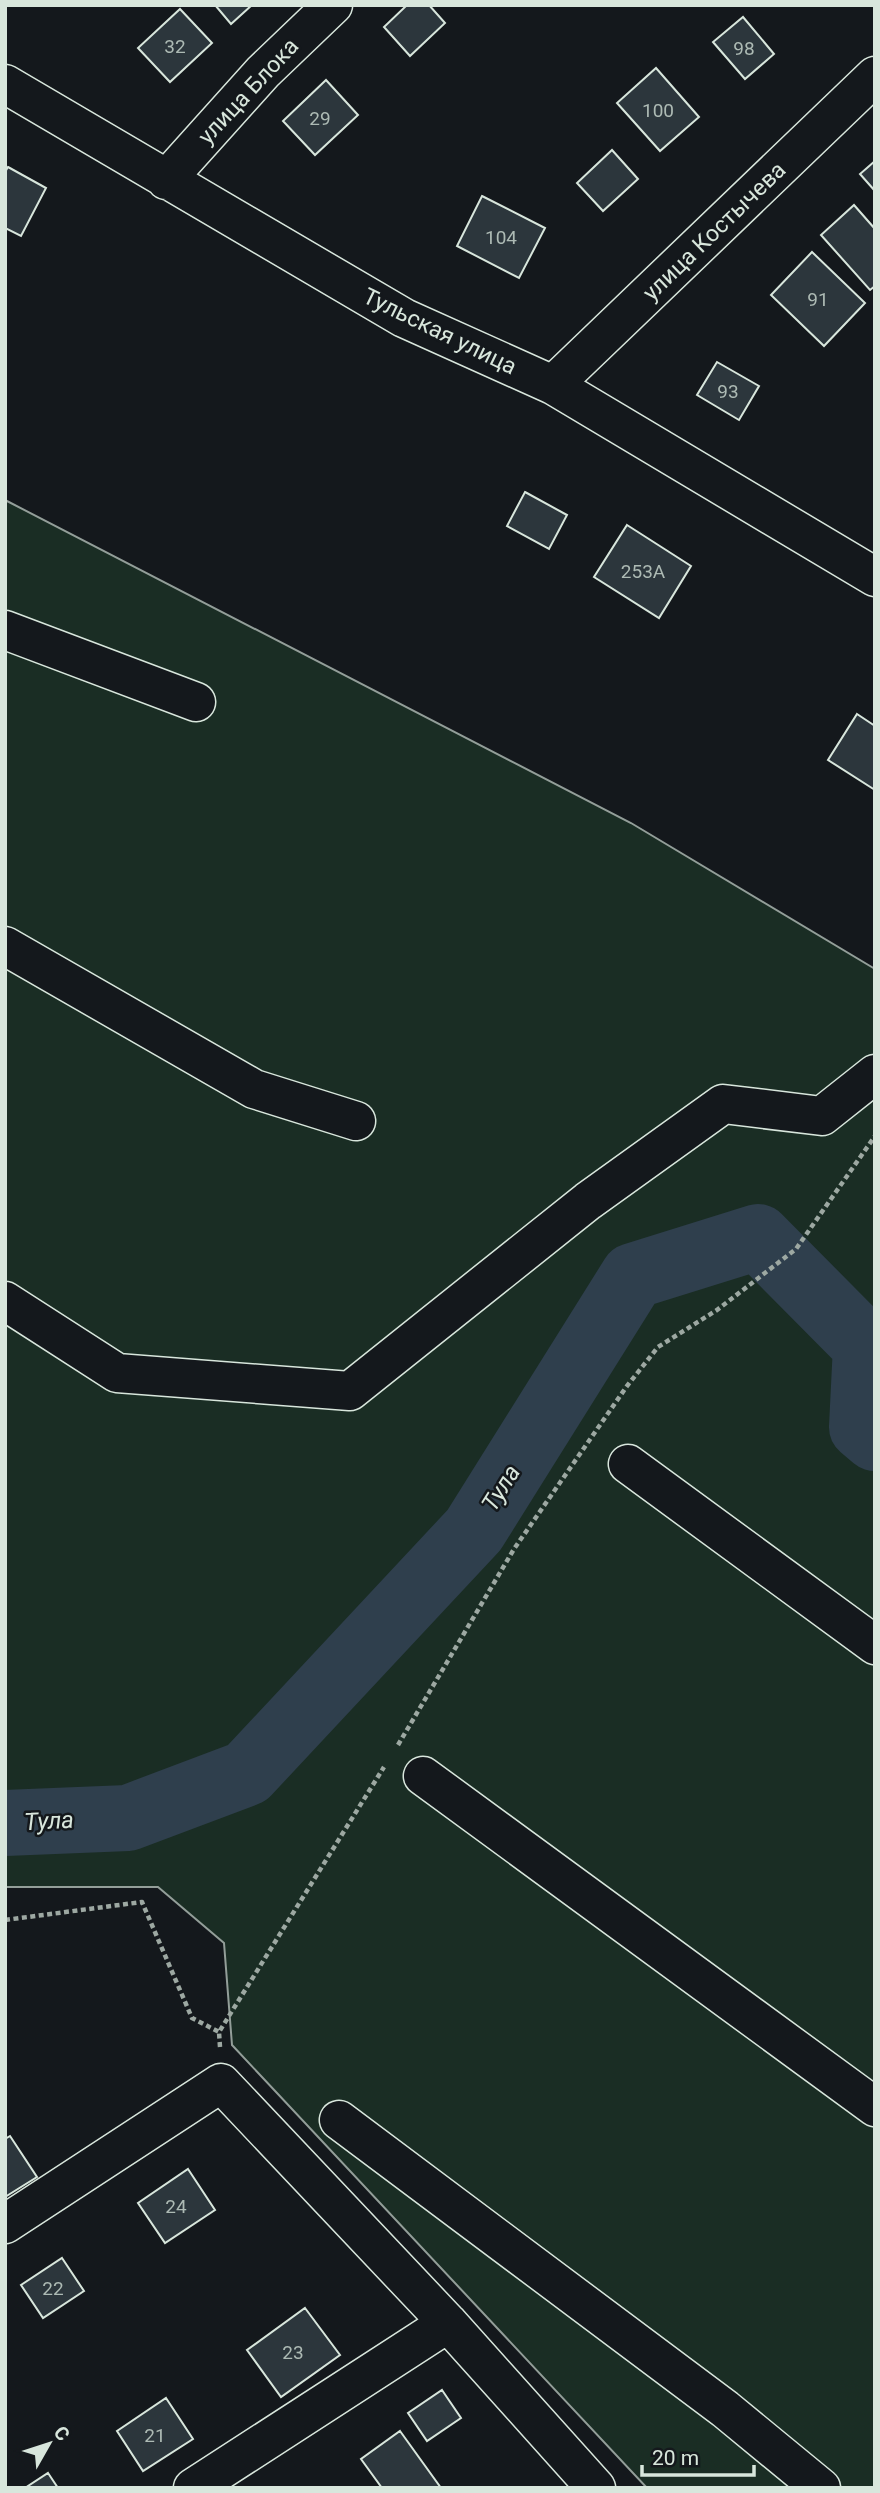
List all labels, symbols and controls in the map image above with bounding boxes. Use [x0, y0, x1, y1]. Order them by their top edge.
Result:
street label: улица Блока [193, 33, 304, 150]
house number: 32 [164, 35, 186, 58]
house number: 98 [733, 37, 755, 60]
house number: 100 [642, 99, 674, 122]
house number: 29 [309, 107, 331, 130]
street label: улица Костычева [637, 156, 791, 306]
house number: 104 [485, 226, 517, 249]
street label: Тульская улица [359, 283, 521, 380]
house number: 91 [807, 288, 829, 311]
house number: 93 [717, 380, 739, 403]
house number: 253А [621, 560, 666, 583]
water label: Тула [476, 1460, 526, 1516]
water label: Тула [23, 1806, 75, 1836]
house number: 24 [165, 2195, 187, 2218]
house number: 22 [42, 2277, 64, 2300]
house number: 23 [282, 2341, 304, 2364]
north arrow [14, 2409, 84, 2479]
text: С [49, 2422, 75, 2446]
house number: 21 [144, 2424, 166, 2447]
scale bar [642, 2434, 754, 2478]
text: 20 m [652, 2446, 699, 2470]

